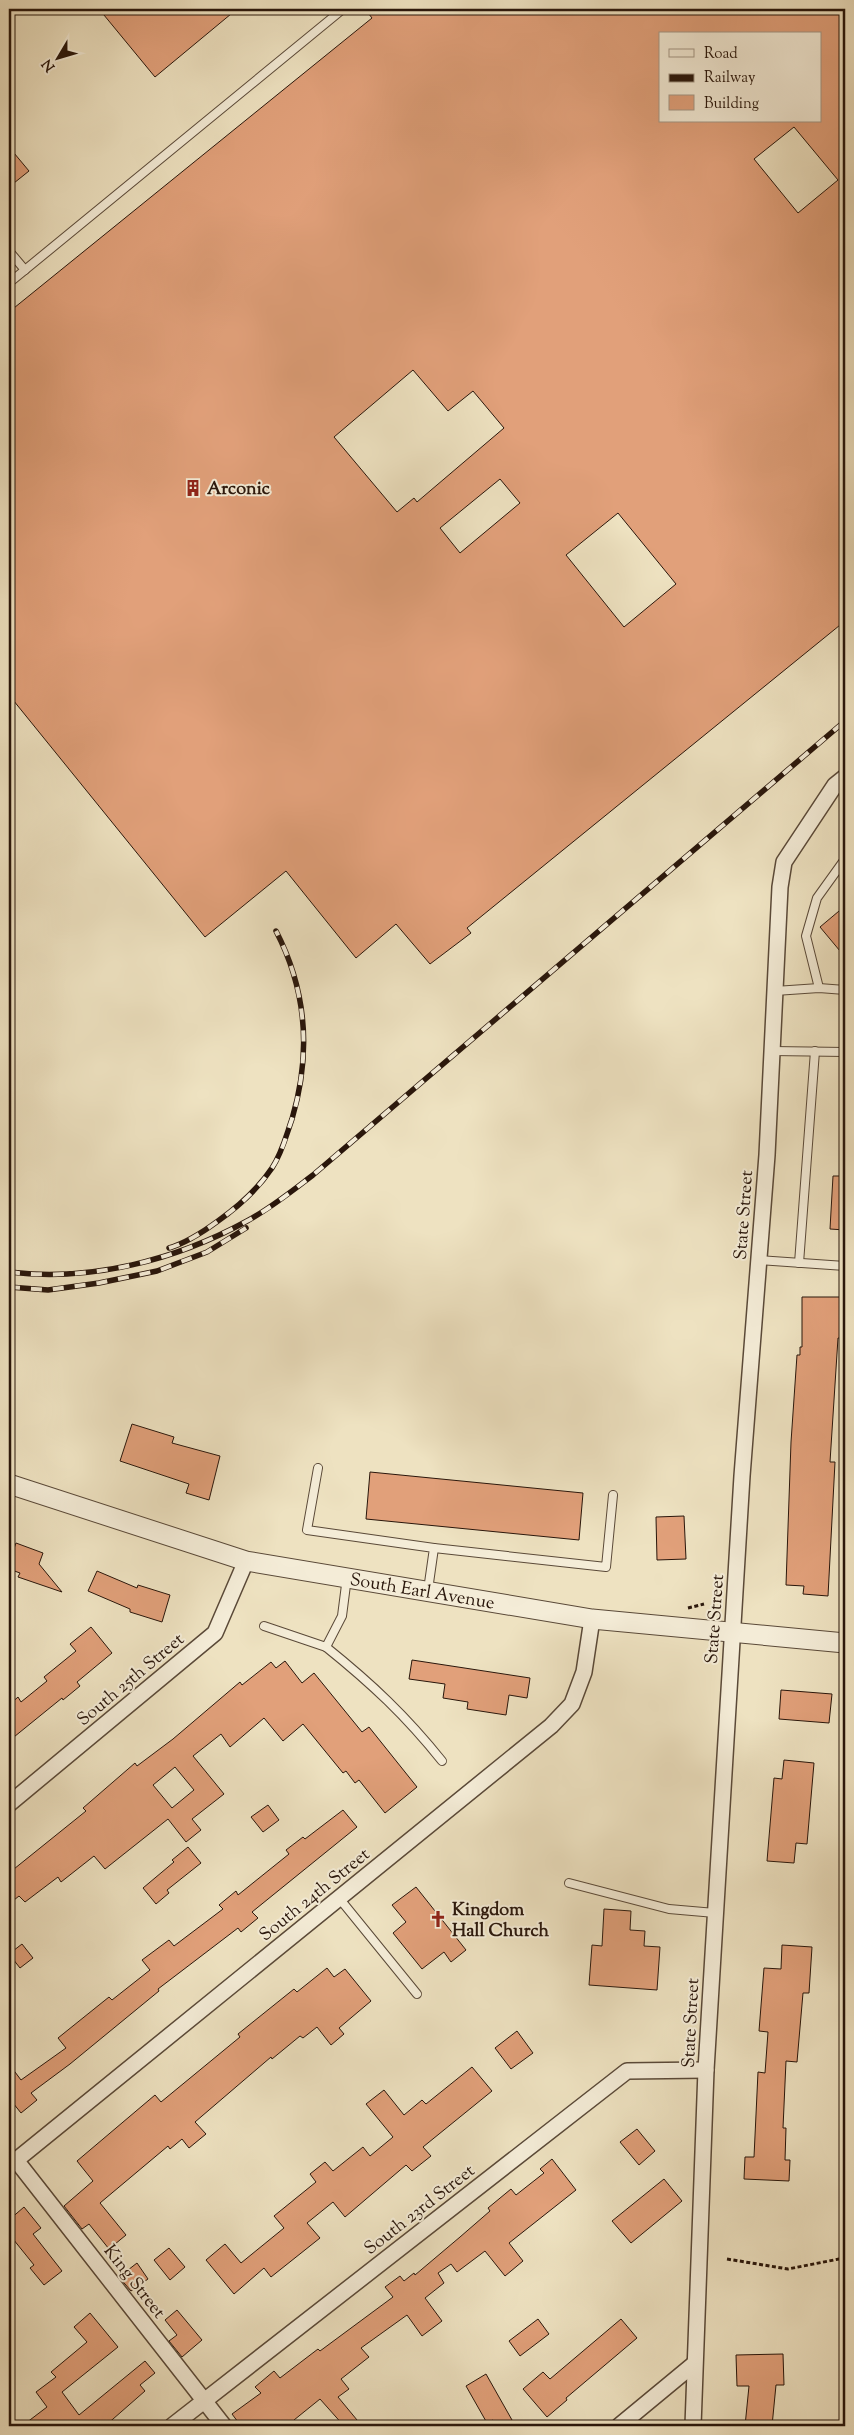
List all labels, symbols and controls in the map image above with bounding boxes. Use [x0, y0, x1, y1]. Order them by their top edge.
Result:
north arrow [32, 32, 82, 82]
legend [659, 32, 822, 122]
text: Road [704, 44, 738, 65]
text: N [38, 54, 61, 75]
text: Railway [704, 68, 756, 89]
text: Building [704, 94, 759, 115]
place label: Arconic [207, 477, 271, 503]
building icon: Arconic [183, 478, 203, 498]
street label: State Street [729, 1169, 761, 1261]
street label: South Earl Avenue [348, 1568, 496, 1617]
street label: State Street [700, 1573, 732, 1665]
street label: South 25th Street [72, 1628, 191, 1733]
street label: South 24th Street [254, 1843, 376, 1948]
place label: Kingdom Hall Church [452, 1898, 549, 1945]
church icon: Kingdom Hall Church [428, 1909, 448, 1929]
street label: State Street [677, 1978, 707, 2069]
street label: South 23rd Street [359, 2159, 481, 2262]
street label: King Street [96, 2240, 171, 2325]

